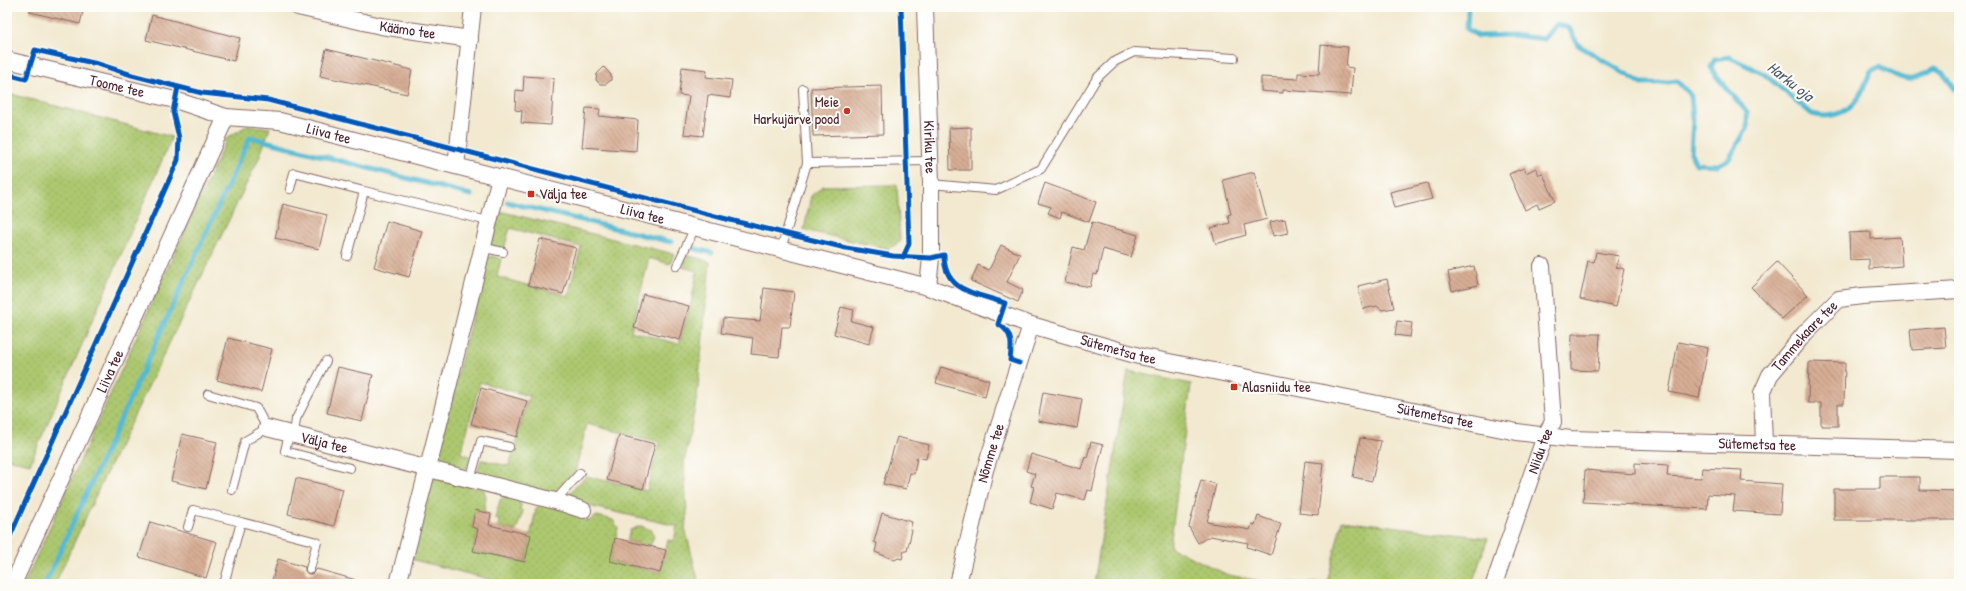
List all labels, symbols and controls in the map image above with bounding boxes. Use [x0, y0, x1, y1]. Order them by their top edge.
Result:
street label: Käämo tee [378, 15, 437, 44]
water label: Harku oja [1763, 56, 1820, 107]
street label: Toome tee [87, 69, 147, 102]
place label: Meie Harkujärve pood [753, 91, 839, 129]
marker: Meie Harkujärve pood [842, 106, 852, 116]
street label: Liiva tee [305, 117, 353, 149]
street label: Kiriku tee [919, 120, 942, 174]
place label: Välja tee [539, 183, 587, 204]
marker: Välja tee [526, 189, 536, 199]
street label: Liiva tee [618, 198, 667, 229]
street label: Tammekaare tee [1766, 295, 1842, 376]
street label: Sütemetsa tee [1078, 329, 1158, 369]
street label: Liiva tee [91, 346, 129, 396]
place label: Alasniidu tee [1242, 376, 1311, 397]
marker: Alasniidu tee [1229, 382, 1239, 392]
street label: Sütemetsa tee [1395, 397, 1476, 433]
street label: Nõmme tee [971, 421, 1009, 485]
street label: Niidu tee [1522, 424, 1558, 476]
street label: Välja tee [298, 426, 350, 458]
street label: Sütemetsa tee [1718, 432, 1796, 455]

